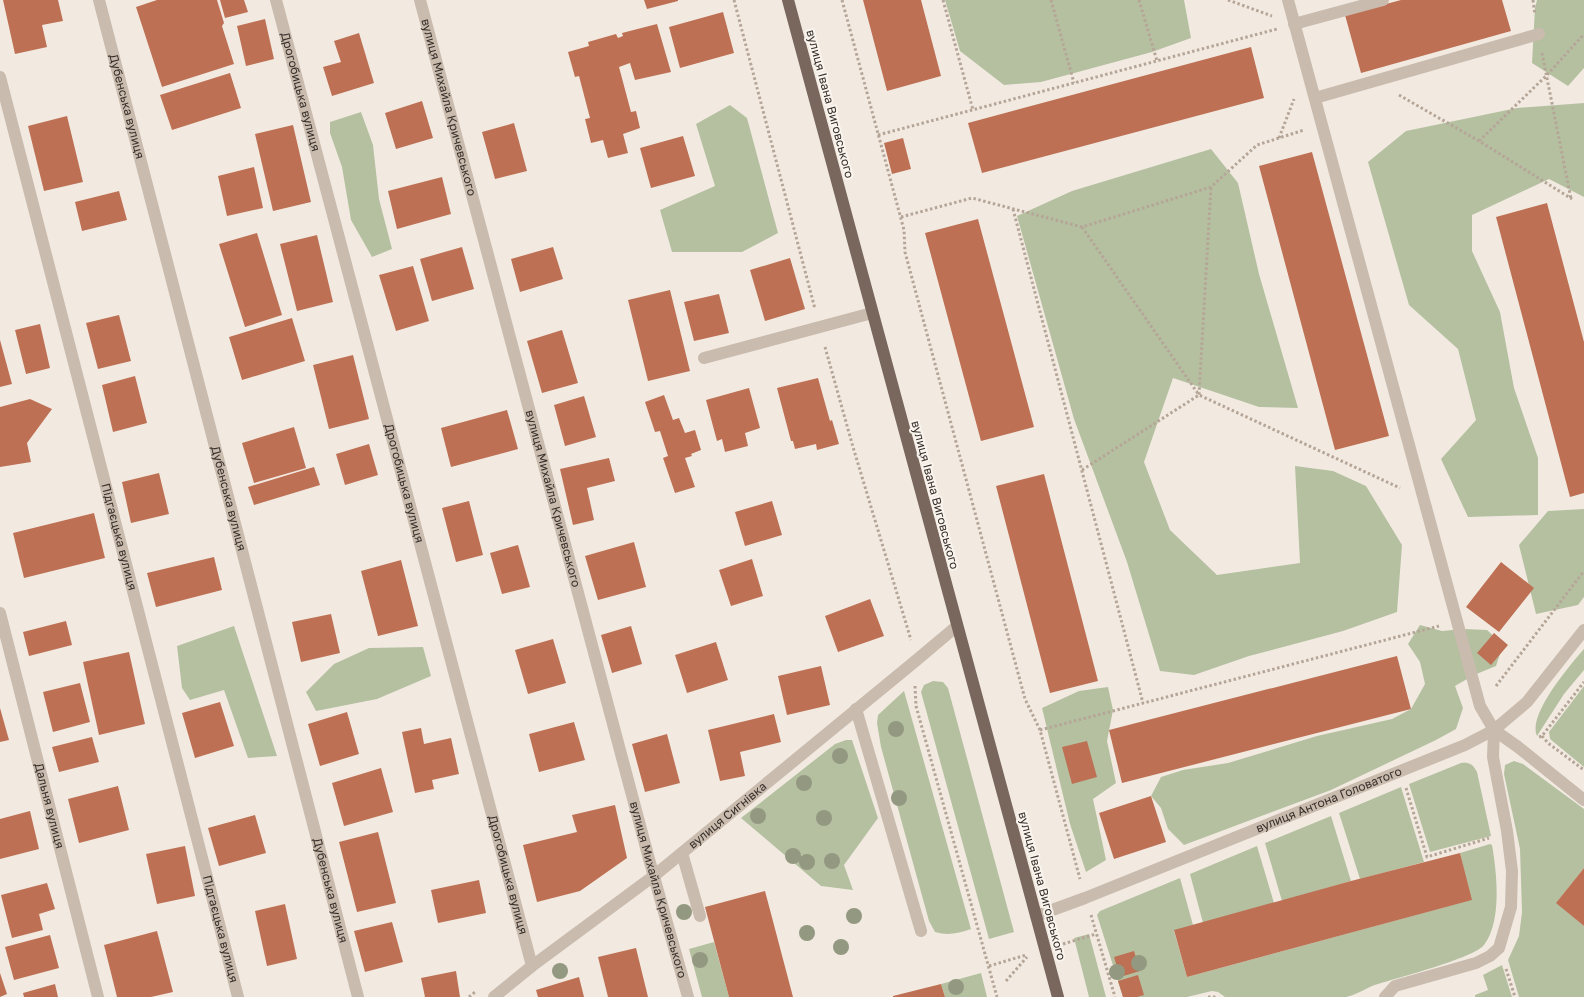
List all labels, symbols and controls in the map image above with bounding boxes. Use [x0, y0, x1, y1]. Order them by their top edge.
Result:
street label: вулиця Михайла Кричевського [418, 17, 480, 197]
street label: вулиця Івана Виговського [803, 28, 858, 180]
street label: Дрогобицька вулиця [278, 31, 324, 153]
street label: Дубенська вулиця [106, 52, 148, 160]
street label: вулиця Михайла Кричевського [523, 408, 584, 589]
street label: вулиця Івана Виговського [908, 419, 963, 571]
street label: Дрогобицька вулиця [382, 422, 428, 544]
street label: Дубенська вулиця [208, 444, 250, 552]
street label: Підгаєцька вулиця [98, 481, 141, 592]
street label: Дальня вулиця [32, 761, 68, 850]
street label: вулиця Антона Головатого [1253, 763, 1404, 835]
street label: вулиця Сигнівка [685, 778, 769, 851]
street label: вулиця Михайла Кричевського [627, 800, 690, 980]
street label: вулиця Івана Виговського [1015, 810, 1070, 962]
street label: Дрогобицька вулиця [485, 814, 531, 936]
street label: Дубенська вулиця [310, 836, 352, 944]
street label: Підгаєцька вулиця [200, 874, 242, 984]

